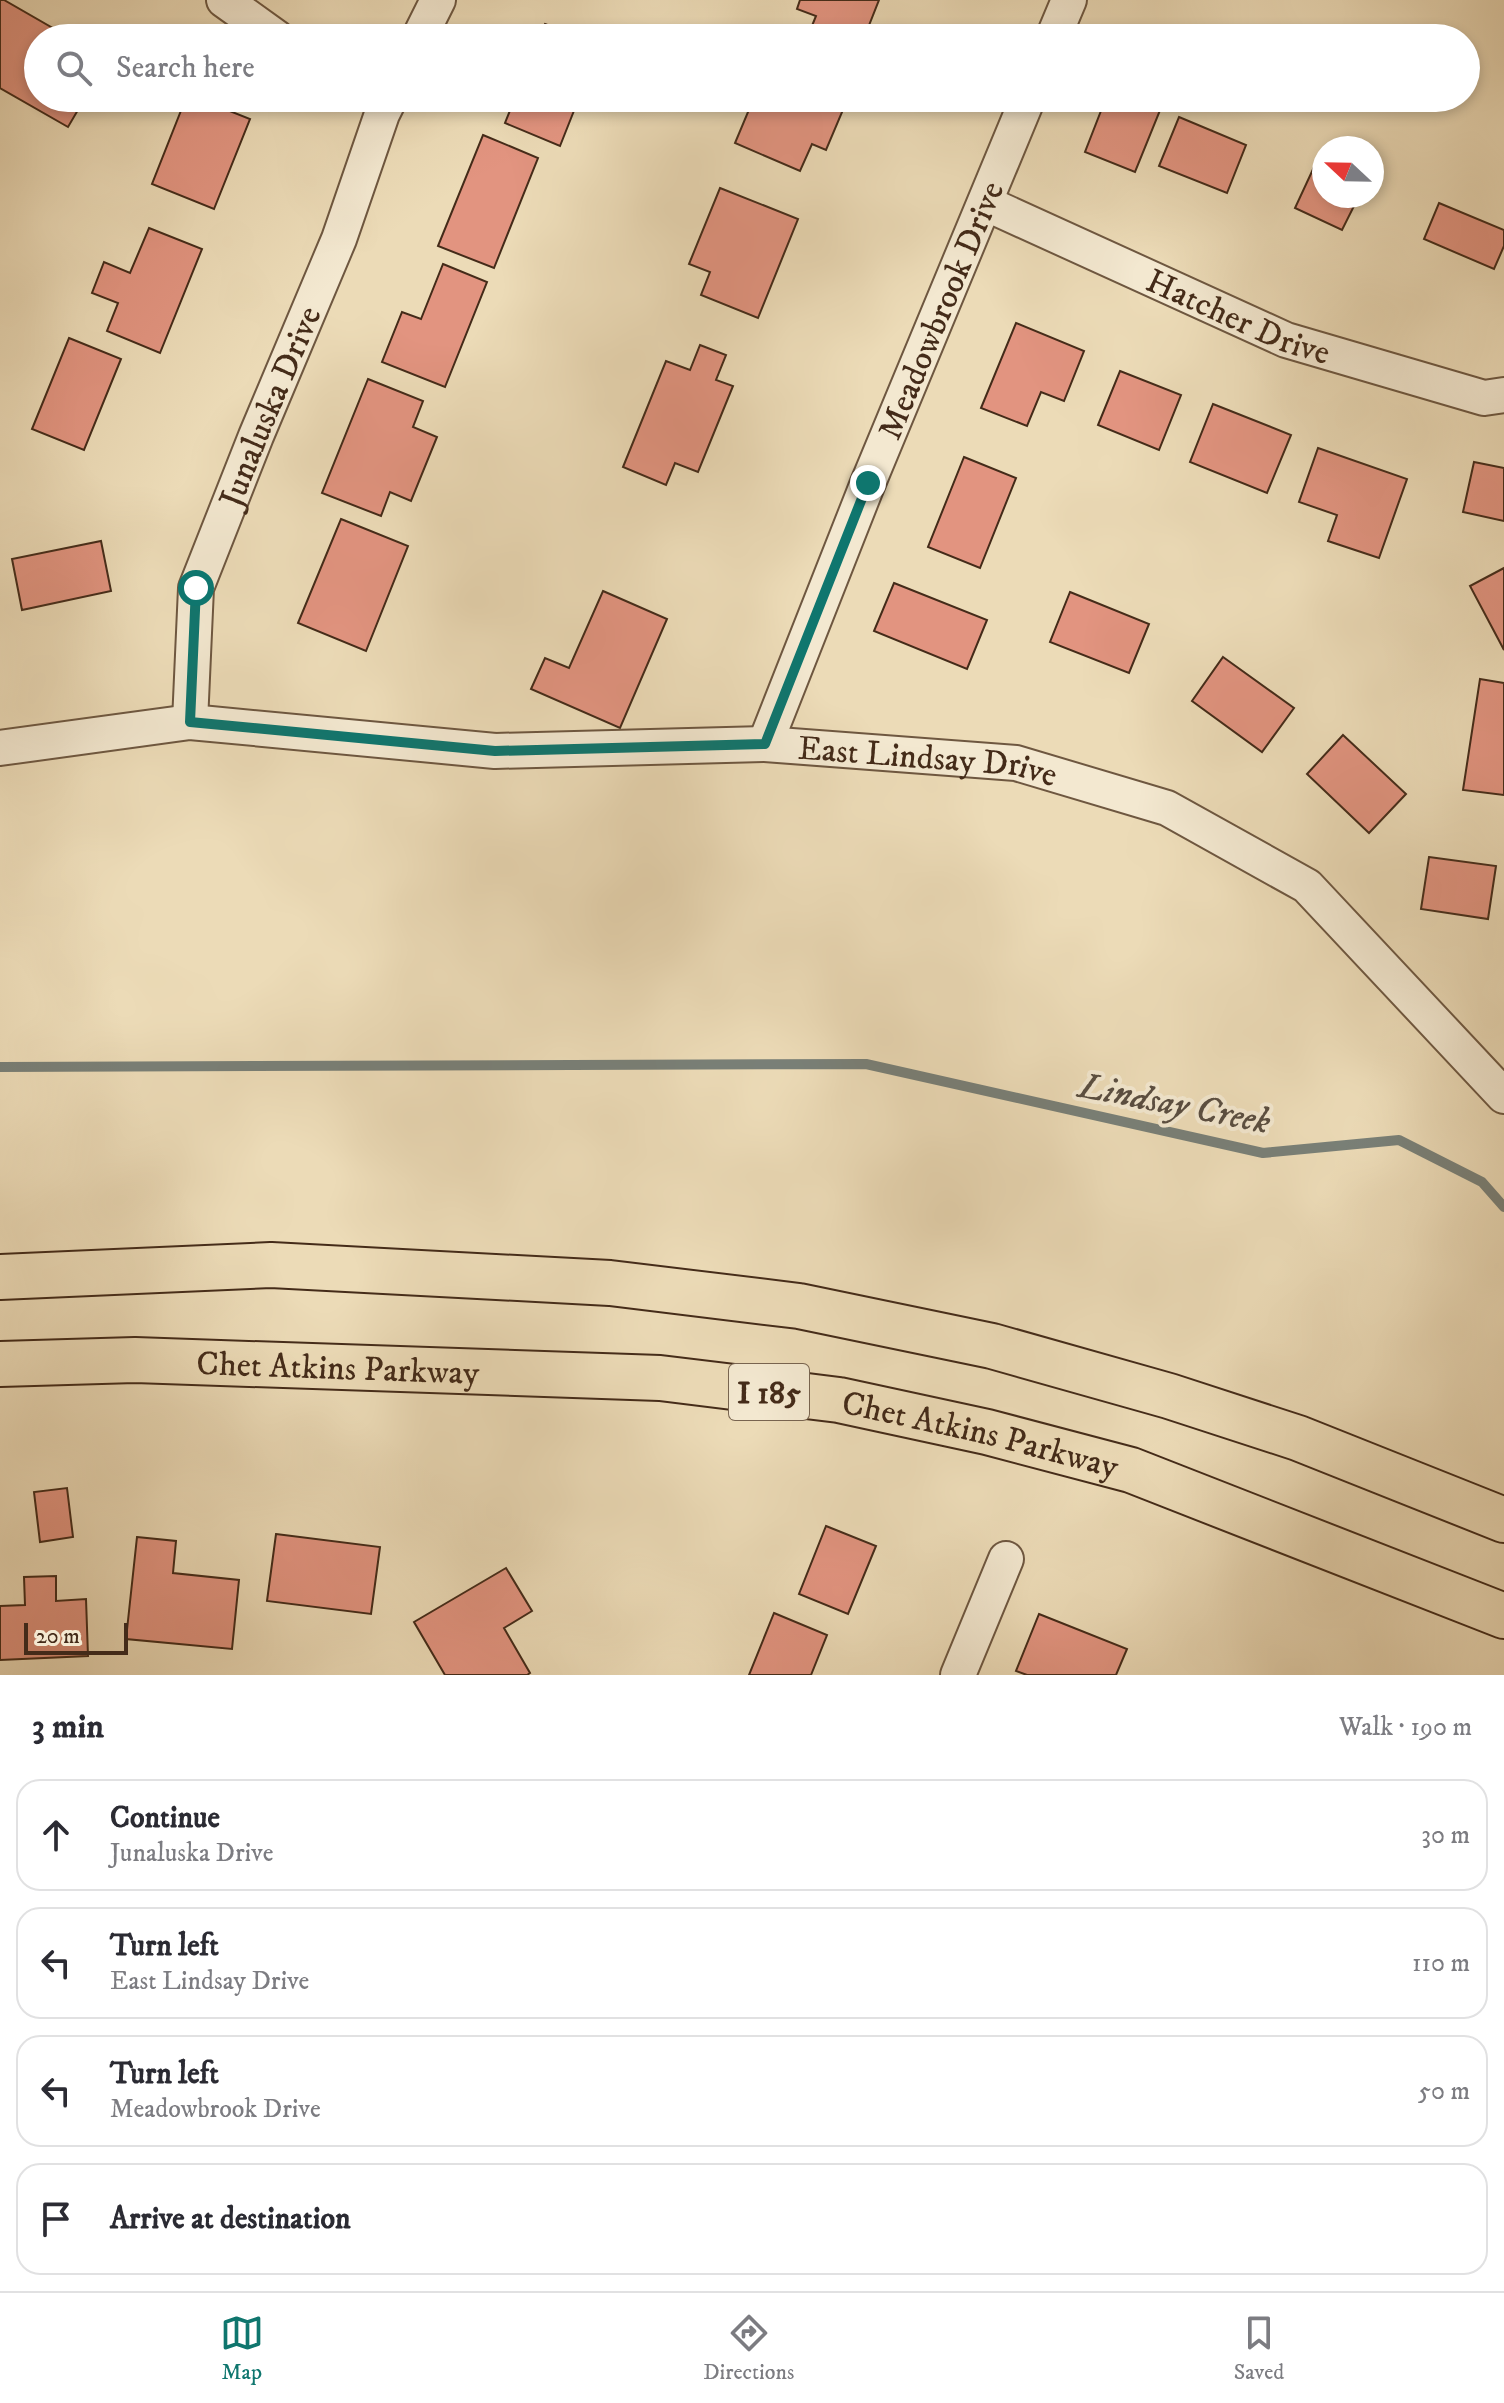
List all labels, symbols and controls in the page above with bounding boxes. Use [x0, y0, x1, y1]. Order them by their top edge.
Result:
search box [24, 24, 1480, 112]
icon: search [52, 46, 96, 90]
text: Search here [116, 50, 255, 87]
north arrow [1312, 136, 1384, 208]
street label: Meadowbrook Drive [869, 175, 1014, 446]
street label: Hatcher Drive [1139, 260, 1335, 375]
street label: Junaluska Drive [210, 300, 331, 516]
route end [850, 465, 886, 501]
route start [178, 570, 214, 606]
street label: East Lindsay Drive [797, 728, 1062, 797]
water label: Lindsay Creek [1073, 1063, 1274, 1145]
street label: Chet Atkins Parkway [196, 1343, 481, 1395]
road number: I 185 [729, 1364, 809, 1420]
street label: Chet Atkins Parkway [838, 1382, 1124, 1489]
scale bar [24, 1619, 128, 1655]
text: 20 m [36, 1623, 80, 1650]
text: 3 min [32, 1706, 104, 1748]
text: Walk · 190 m [1339, 1711, 1472, 1744]
text: Continue [110, 1800, 220, 1837]
icon: ahead [34, 1813, 78, 1857]
text: 30 m [1421, 1819, 1470, 1852]
text: Junaluska Drive [110, 1837, 273, 1870]
text: Turn left [110, 1928, 219, 1965]
icon: left [34, 1941, 78, 1985]
text: 110 m [1412, 1947, 1470, 1980]
text: East Lindsay Drive [110, 1965, 309, 1998]
text: Turn left [110, 2056, 219, 2093]
icon: left [34, 2069, 78, 2113]
text: 50 m [1418, 2075, 1470, 2108]
text: Meadowbrook Drive [110, 2093, 321, 2126]
icon: arrive [34, 2197, 78, 2241]
text: Arrive at destination [110, 2201, 351, 2238]
tab: Map [220, 2311, 264, 2386]
tab: Directions [703, 2311, 794, 2386]
tab: Saved [1234, 2311, 1284, 2386]

